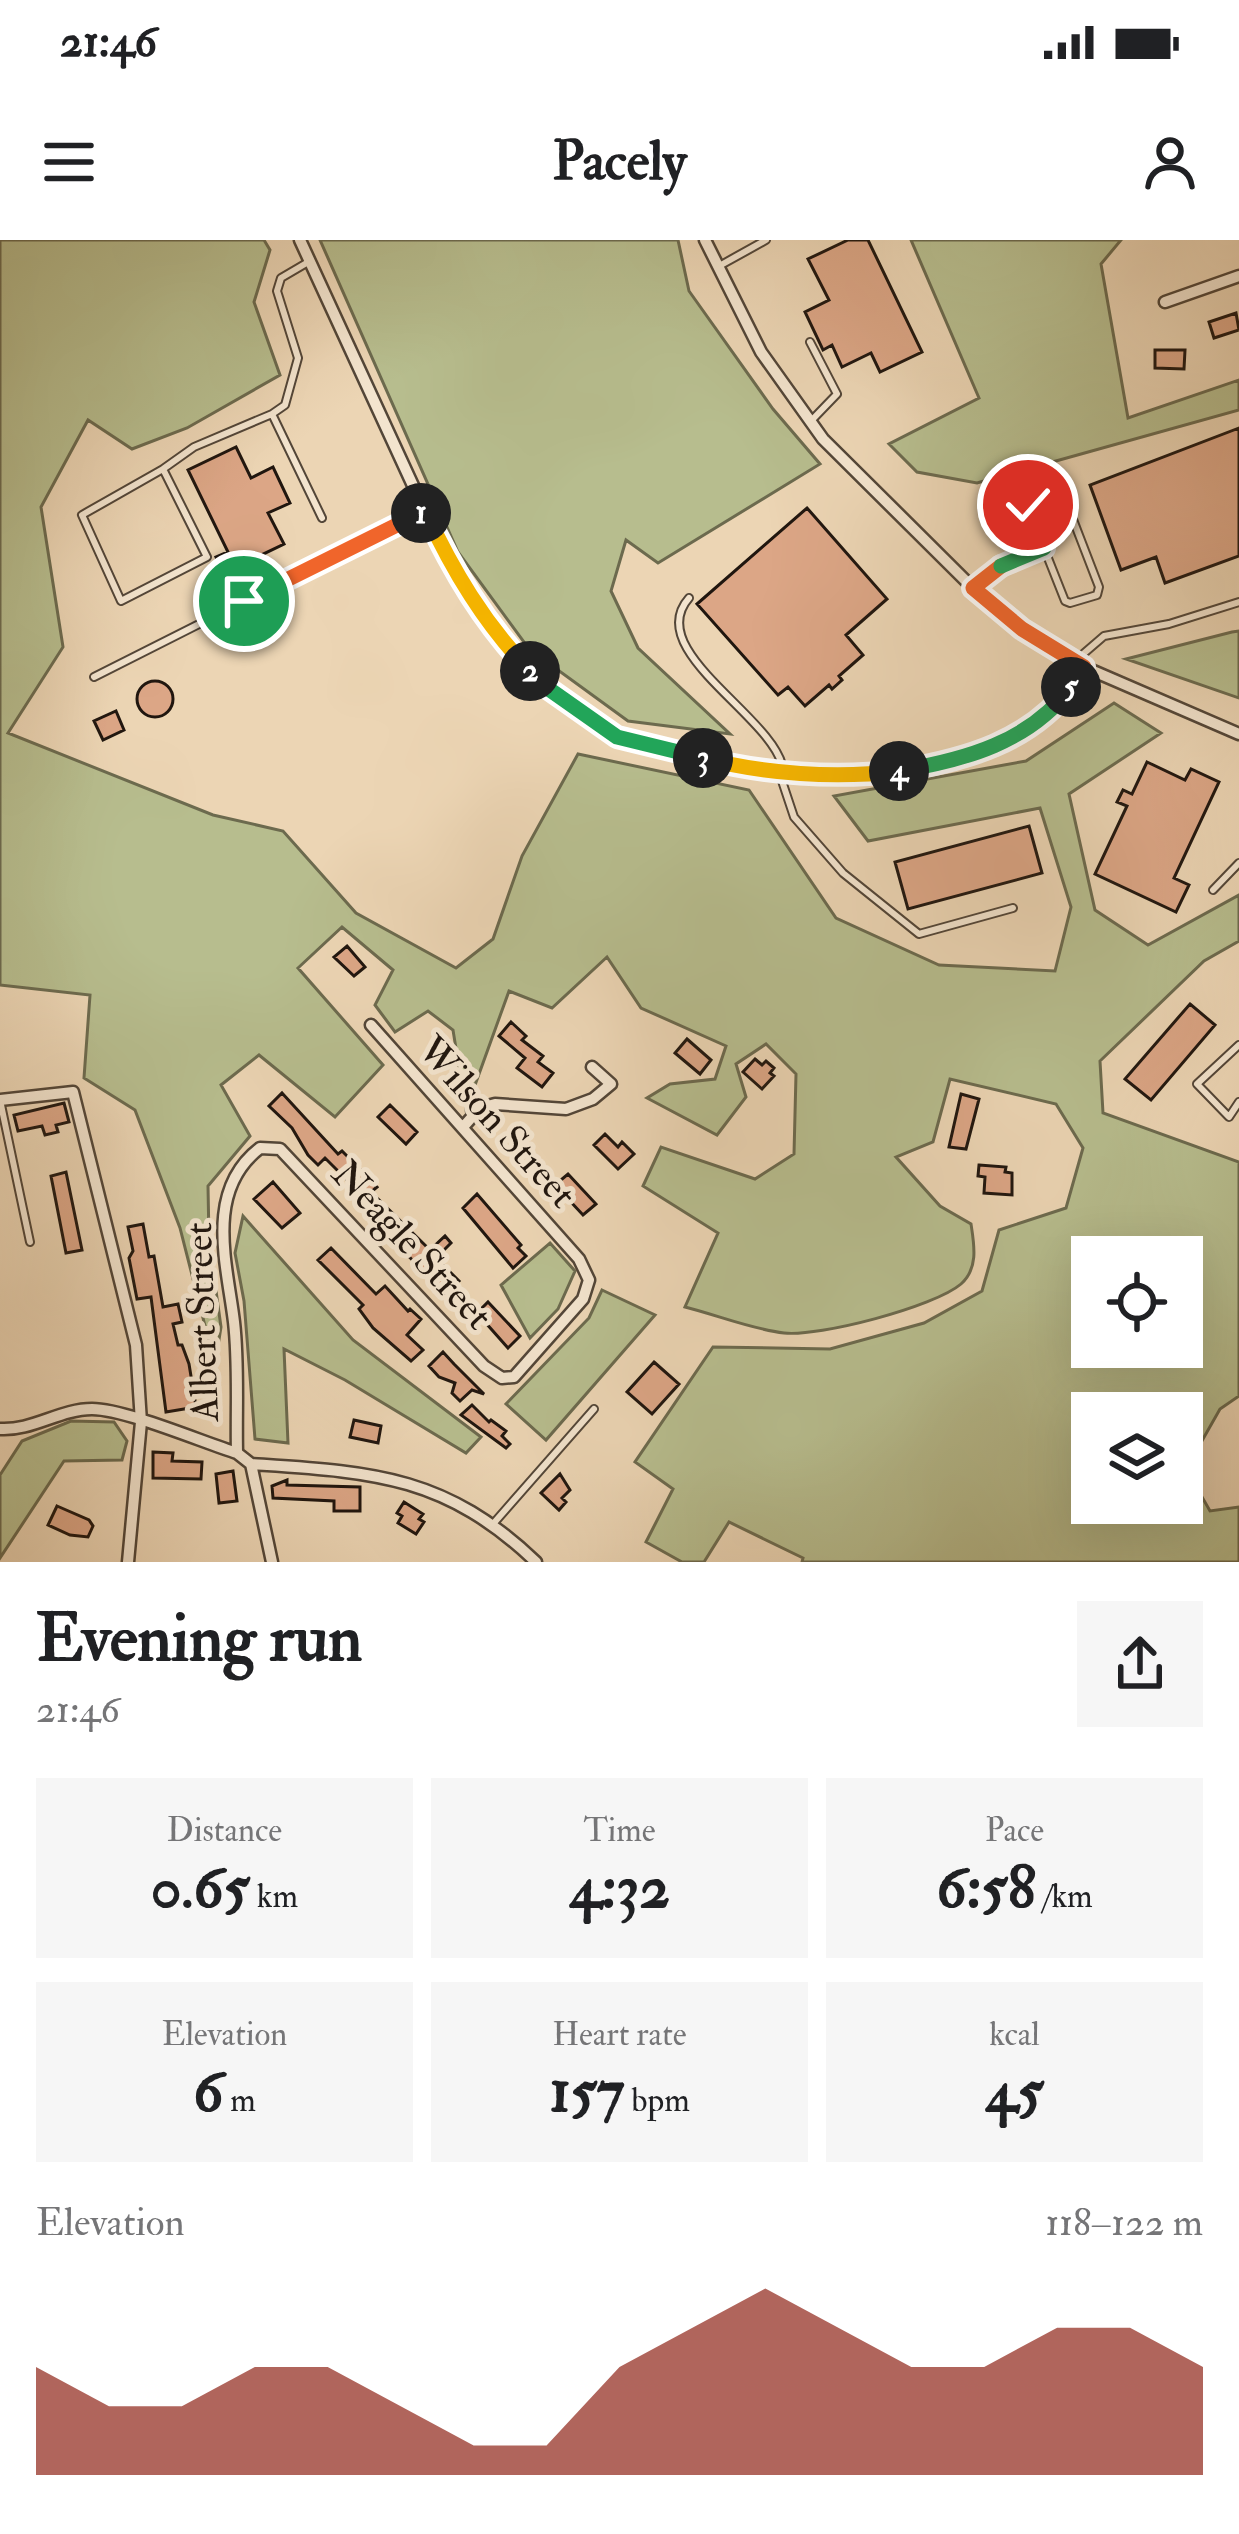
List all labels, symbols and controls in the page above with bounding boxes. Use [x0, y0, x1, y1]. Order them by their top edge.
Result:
text: 21:46 [60, 14, 157, 70]
text: Pacely [552, 128, 687, 196]
icon: menu [36, 129, 102, 195]
icon: person [1137, 129, 1203, 195]
pin [977, 454, 1079, 556]
icon: check [995, 472, 1061, 538]
pin: 1 [391, 483, 451, 543]
text: 1 [415, 492, 427, 533]
pin [193, 550, 295, 652]
icon: arrive [211, 568, 277, 634]
pin: 2 [500, 641, 560, 701]
text: 2 [522, 650, 538, 691]
pin: 5 [1041, 657, 1101, 717]
text: 5 [1064, 666, 1078, 707]
pin: 3 [673, 728, 733, 788]
text: 3 [697, 737, 709, 778]
pin: 4 [869, 741, 929, 801]
text: 4 [890, 750, 908, 791]
street label: Wilson Street [406, 1025, 587, 1218]
street label: Neagle Street [321, 1150, 503, 1340]
street label: Albert Street [174, 1222, 230, 1423]
map controls [1071, 1236, 1203, 1524]
button: locate [1071, 1236, 1203, 1368]
button: layers [1071, 1392, 1203, 1524]
text: Evening run [36, 1598, 362, 1681]
button: share [1077, 1601, 1203, 1727]
text: 21:46 [36, 1685, 120, 1734]
text: Distance [167, 1810, 282, 1851]
text: Time [583, 1810, 656, 1851]
text: Pace [985, 1810, 1044, 1851]
text: 0.65 [151, 1851, 250, 1926]
text: 4:32 [569, 1851, 670, 1926]
text: 6:58 [936, 1851, 1036, 1926]
text: km [250, 1876, 298, 1917]
text: /km [1036, 1876, 1093, 1917]
text: Elevation [162, 2014, 287, 2055]
text: Heart rate [552, 2014, 687, 2055]
text: kcal [989, 2014, 1040, 2055]
text: 6 [193, 2055, 223, 2130]
text: 157 [549, 2055, 624, 2130]
text: 45 [985, 2055, 1044, 2130]
text: m [223, 2080, 256, 2121]
text: bpm [624, 2080, 690, 2121]
text: Elevation [36, 2198, 185, 2247]
text: 118–122 m [1045, 2198, 1203, 2247]

